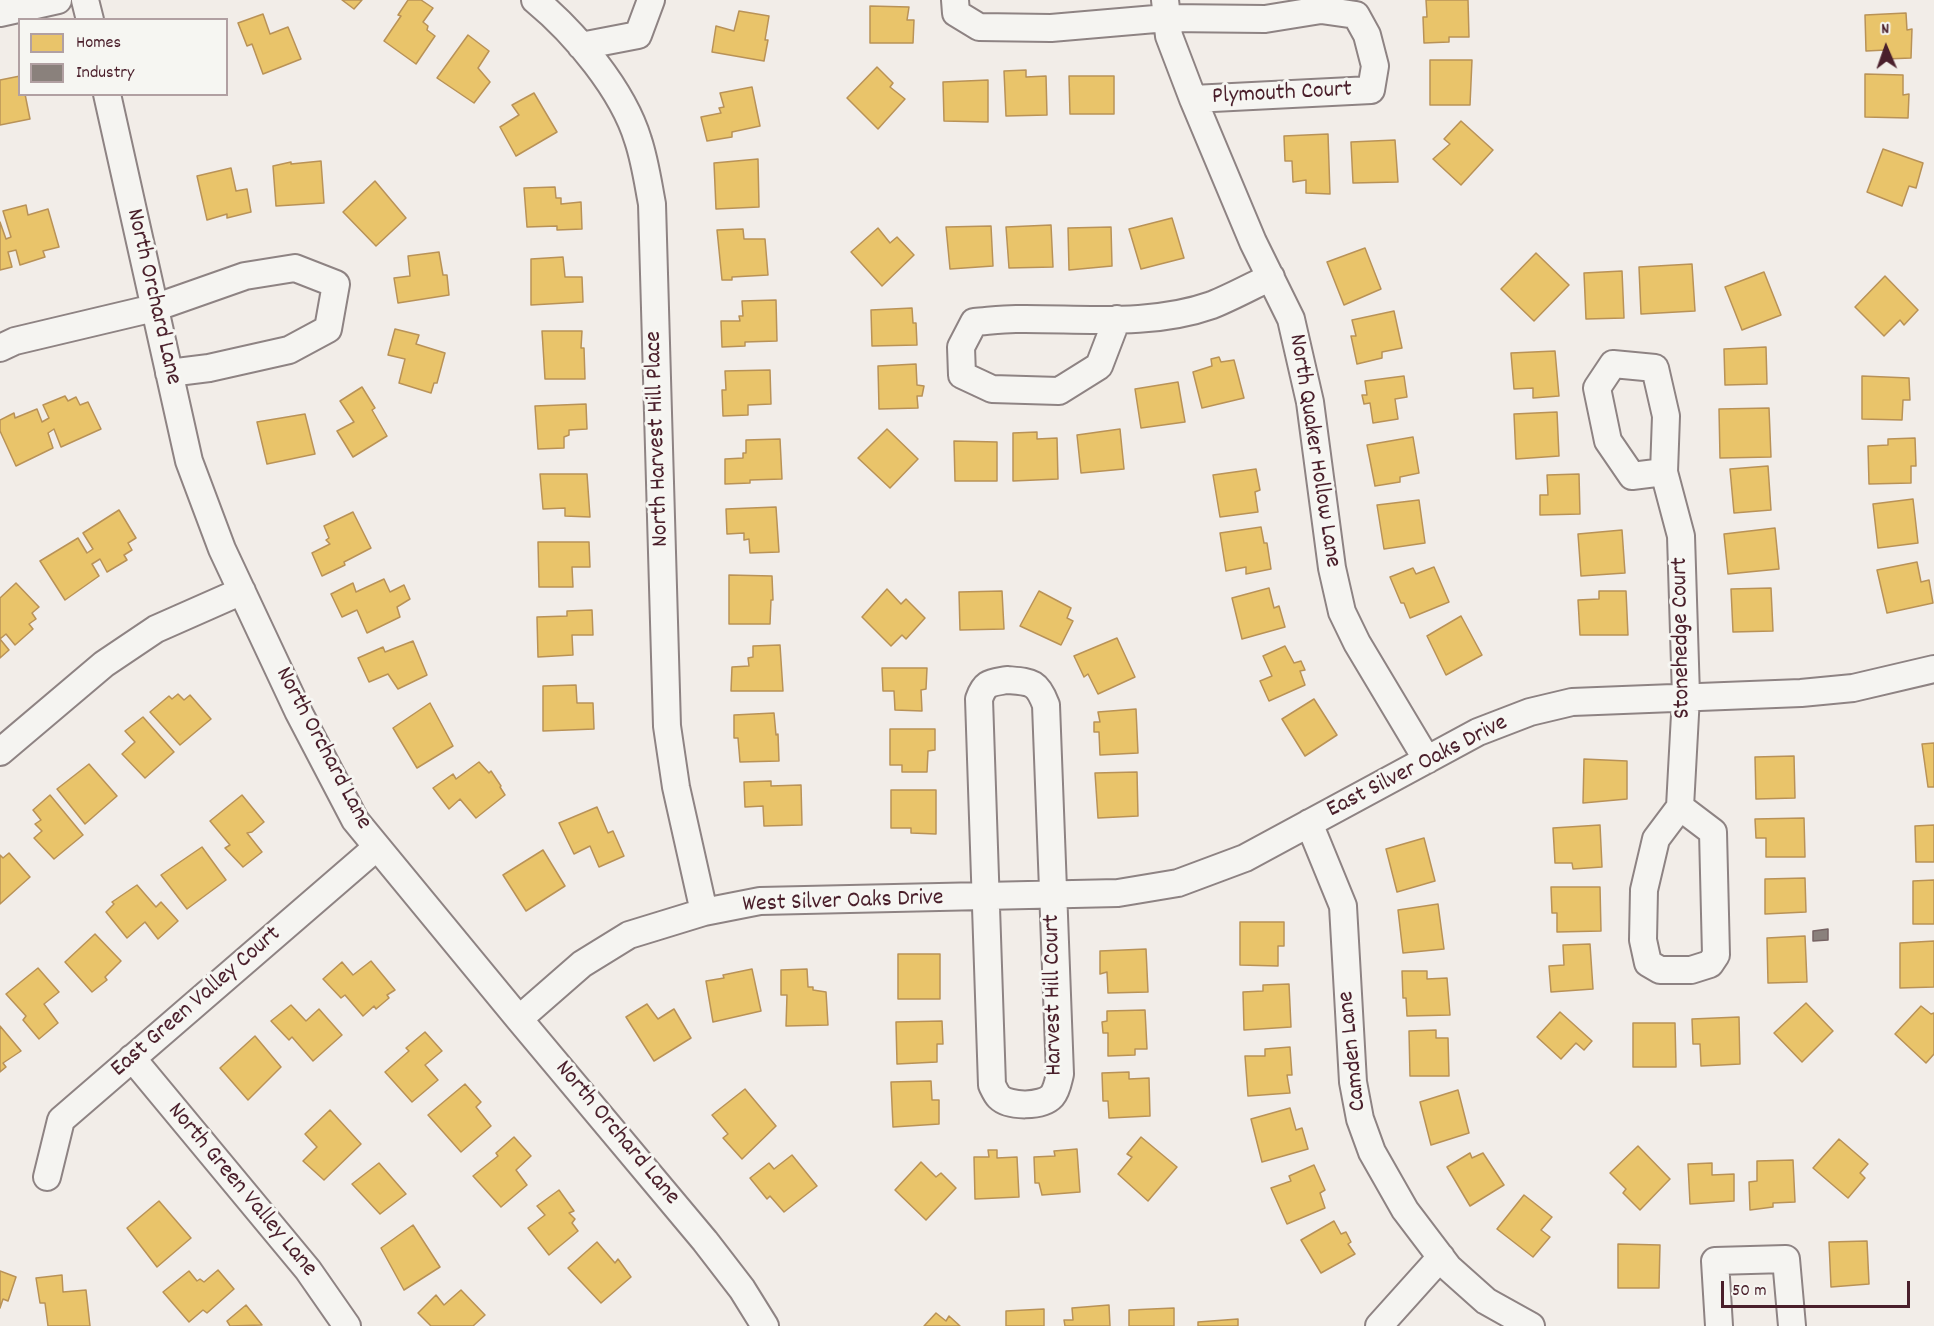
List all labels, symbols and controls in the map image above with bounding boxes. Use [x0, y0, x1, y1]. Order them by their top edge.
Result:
legend [18, 18, 228, 96]
north arrow [1856, 18, 1916, 78]
text: N [1881, 18, 1890, 41]
text: Homes [76, 31, 121, 56]
text: Industry [76, 61, 134, 86]
street label: Plymouth Court [1211, 77, 1353, 113]
street label: North Orchard Lane [118, 206, 186, 388]
street label: North Harvest Hill Place [641, 331, 677, 547]
street label: North Quaker Hollow Lane [1280, 332, 1346, 570]
street label: Stonehedge Court [1667, 557, 1699, 719]
street label: North Orchard Lane [267, 663, 377, 835]
street label: East Silver Oaks Drive [1323, 710, 1513, 826]
street label: West Silver Oaks Drive [742, 885, 944, 921]
street label: Harvest Hill Court [1039, 914, 1071, 1076]
street label: East Green Valley Court [106, 921, 288, 1085]
street label: Camden Lane [1333, 989, 1375, 1113]
street label: North Orchard Lane [547, 1056, 685, 1212]
street label: North Green Valley Lane [160, 1098, 322, 1284]
scale bar [1724, 1269, 1913, 1307]
text: 50 m [1732, 1279, 1767, 1304]

